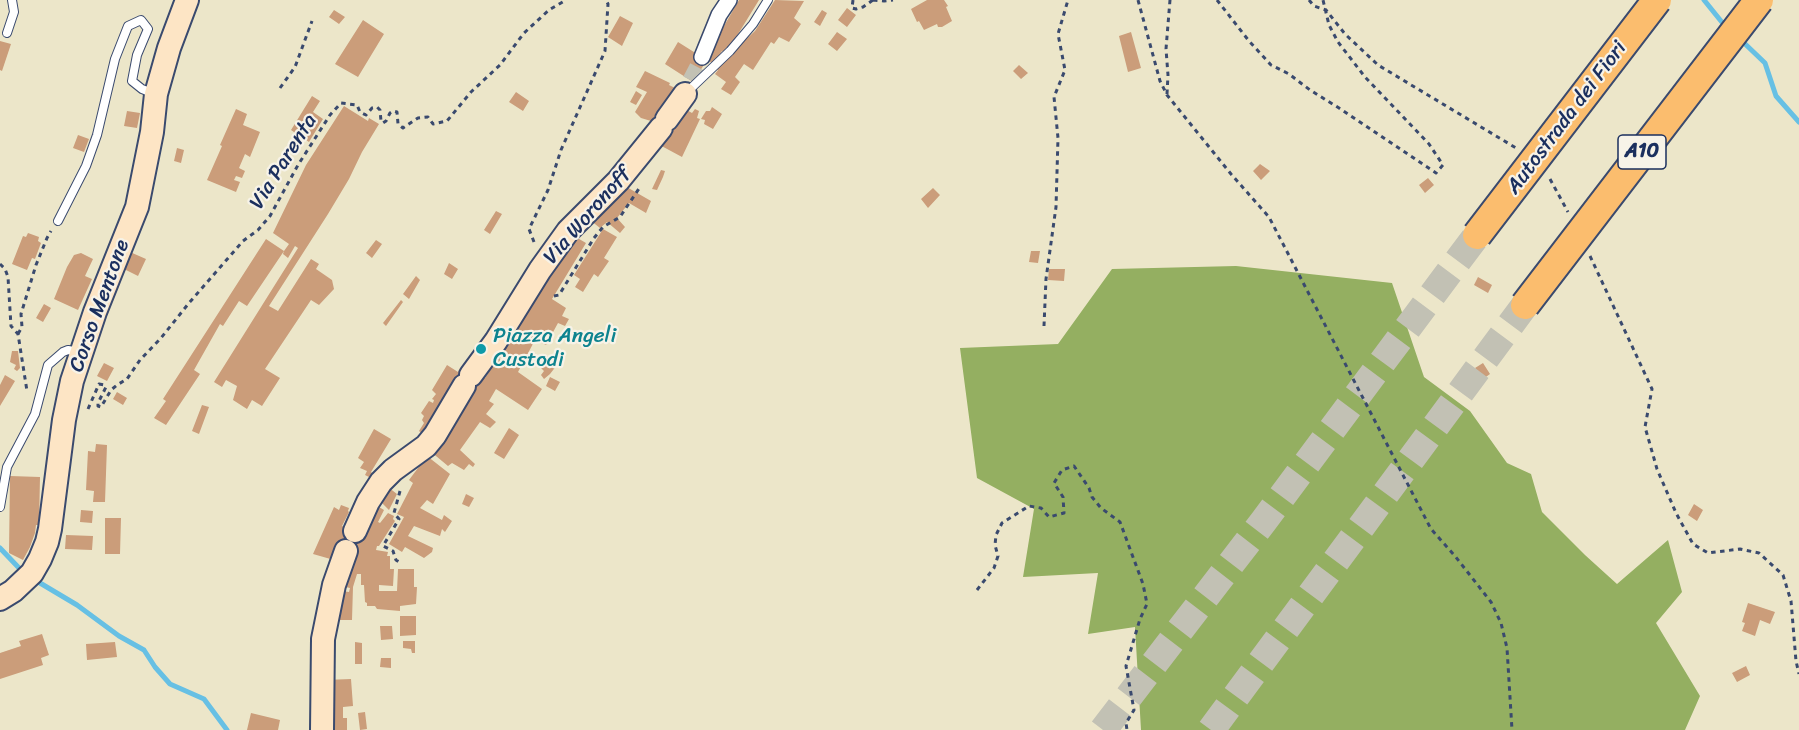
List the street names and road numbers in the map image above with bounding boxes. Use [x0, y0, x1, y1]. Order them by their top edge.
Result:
street label: Autostrada dei Fiori [1501, 37, 1633, 199]
street label: Via Parenta [245, 110, 323, 214]
road number: A10 [1618, 135, 1666, 169]
street label: Via Woronoff [539, 162, 637, 270]
street label: Corso Mentone [64, 236, 136, 376]

